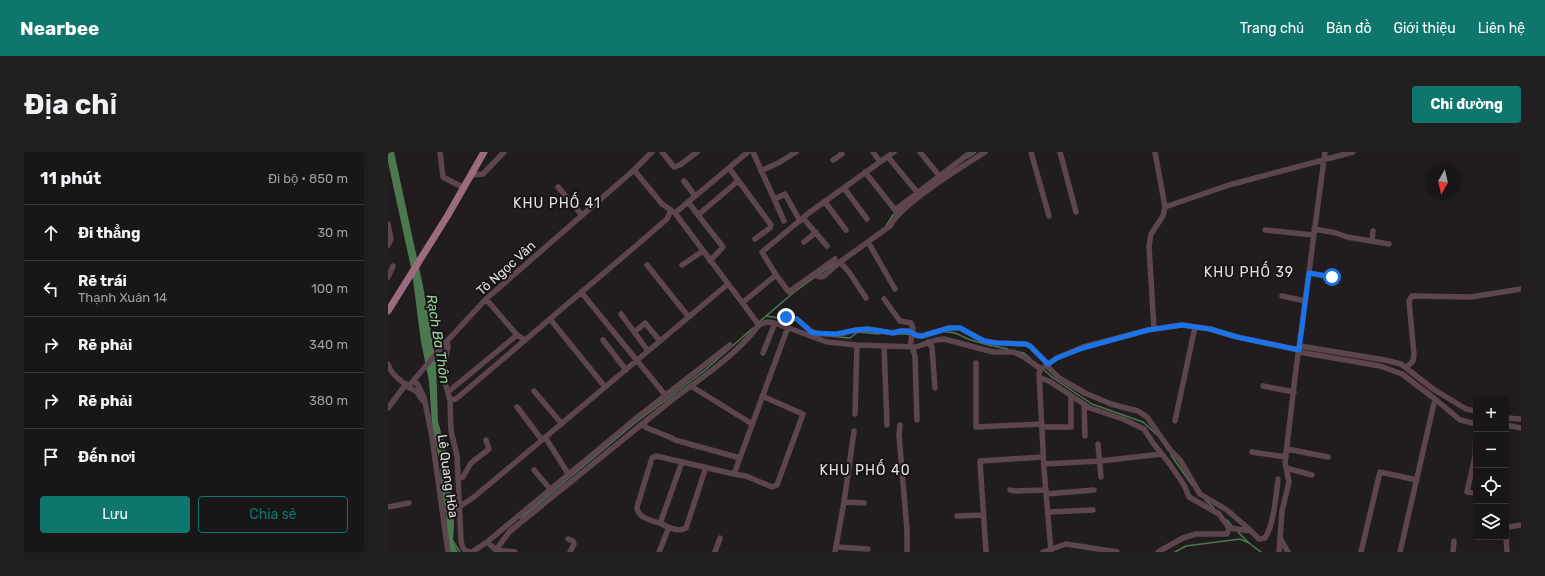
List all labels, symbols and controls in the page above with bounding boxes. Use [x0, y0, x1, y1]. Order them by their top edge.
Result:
text: Nearbee [20, 17, 99, 40]
text: Trang chủ [1240, 20, 1304, 37]
text: Bản đồ [1326, 20, 1371, 37]
text: Giới thiệu [1393, 20, 1456, 37]
text: Liên hệ [1478, 20, 1525, 37]
button: Chỉ đường [1412, 86, 1521, 123]
text: Địa chỉ [24, 88, 117, 121]
north arrow [1425, 164, 1461, 200]
text: 11 phút [40, 168, 101, 188]
text: Đi bộ · 850 m [268, 171, 348, 186]
district label: KHU PHỐ 41 [513, 192, 601, 212]
icon: ahead [40, 222, 62, 244]
text: Đi thẳng [78, 224, 140, 242]
text: 30 m [317, 225, 348, 240]
street label: Tô Ngọc Vân [474, 238, 539, 299]
district label: KHU PHỐ 39 [1204, 261, 1294, 281]
route start [1323, 268, 1341, 286]
text: Rẽ trái [78, 272, 127, 290]
icon: left [40, 278, 62, 300]
text: 100 m [311, 281, 348, 296]
text: Thạnh Xuân 14 [78, 290, 167, 305]
water label: Rạch Ba Thôn [423, 293, 453, 385]
route end [777, 308, 795, 326]
icon: right [40, 334, 62, 356]
text: Rẽ phải [78, 336, 132, 354]
text: 340 m [309, 337, 348, 352]
icon: right [40, 390, 62, 412]
text: Rẽ phải [78, 392, 132, 410]
text: 380 m [309, 393, 348, 408]
map controls [1473, 396, 1509, 540]
button: + [1473, 396, 1509, 432]
button: − [1473, 432, 1509, 468]
street label: Lê Quang Hòa [434, 433, 461, 519]
icon: arrive [40, 446, 62, 468]
text: Đến nơi [78, 448, 135, 466]
district label: KHU PHỐ 40 [819, 459, 911, 479]
button: locate [1473, 468, 1509, 504]
button: Lưu [40, 496, 190, 533]
button: Chia sẻ [198, 496, 348, 533]
button: layers [1473, 504, 1509, 540]

